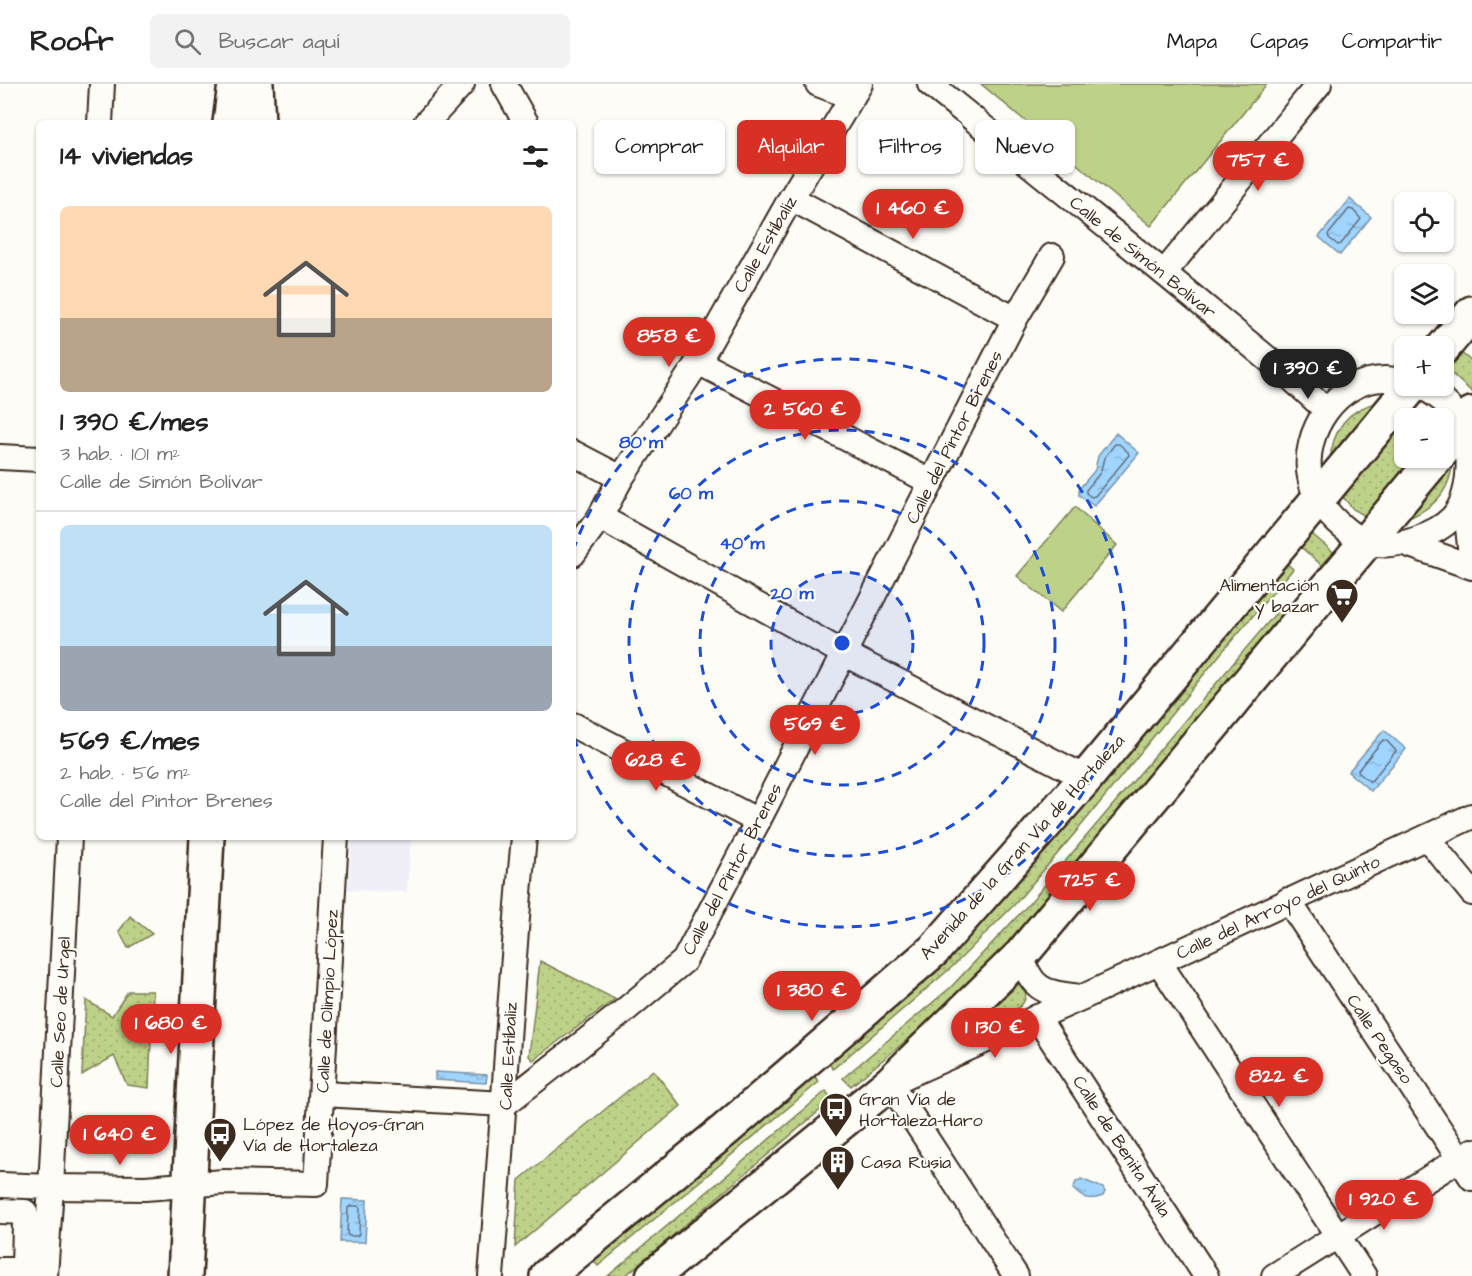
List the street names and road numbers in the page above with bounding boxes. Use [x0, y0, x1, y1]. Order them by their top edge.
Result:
street label: Calle de Simón Bolívar [1064, 190, 1221, 324]
street label: Calle Estíbaliz [728, 191, 803, 297]
street label: Calle del Pintor Brenes [900, 346, 1009, 528]
street label: Avenida de la Gran Vía de Hortaleza [914, 729, 1131, 966]
street label: Calle del Pintor Brenes [676, 779, 788, 960]
street label: Calle del Arroyo del Quinto [1172, 849, 1385, 967]
street label: Calle de Olimpio López [310, 909, 345, 1093]
street label: Calle Seo de Urgel [44, 936, 78, 1088]
street label: Calle Pegaso [1340, 989, 1419, 1090]
street label: Calle Estíbaliz [493, 1001, 524, 1111]
street label: Calle de Benita Ávila [1066, 1071, 1177, 1222]

